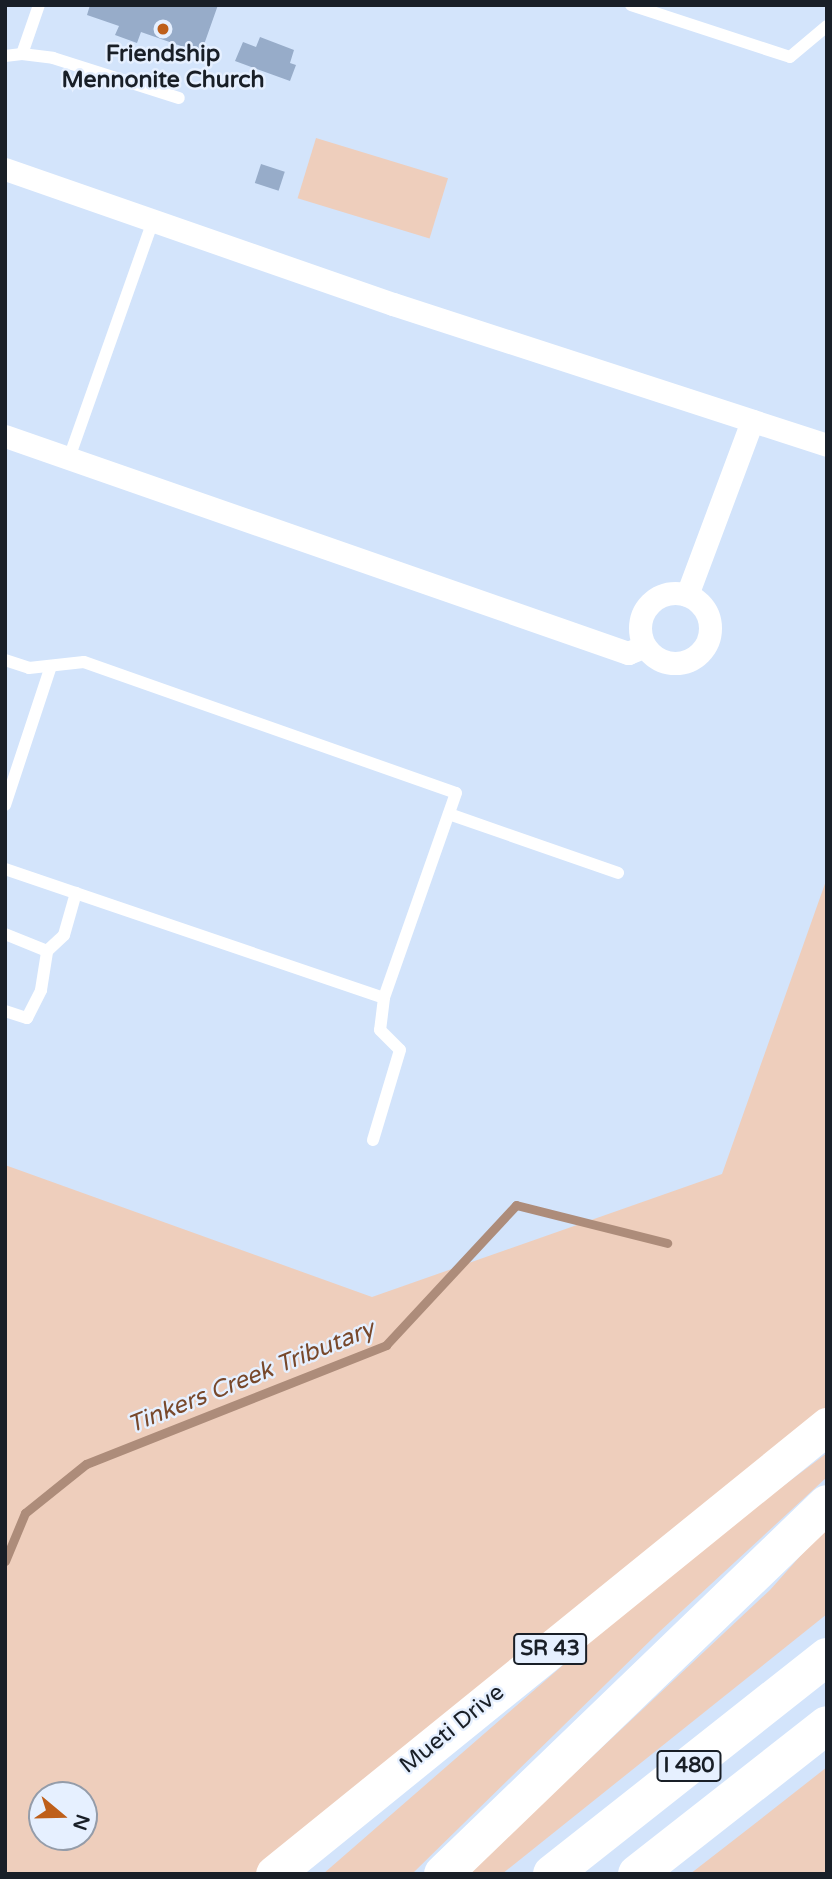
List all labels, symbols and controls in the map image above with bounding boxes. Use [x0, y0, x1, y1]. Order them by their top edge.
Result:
marker: Friendship Mennonite Church [155, 21, 171, 37]
place label: Friendship Mennonite Church [62, 40, 264, 94]
water label: Tinkers Creek Tributary [124, 1314, 378, 1440]
road number: SR 43 [512, 1632, 588, 1666]
street label: Mueti Drive [394, 1679, 510, 1779]
road number: I 480 [656, 1748, 722, 1784]
north arrow [28, 1781, 98, 1851]
text: N [68, 1811, 94, 1833]

